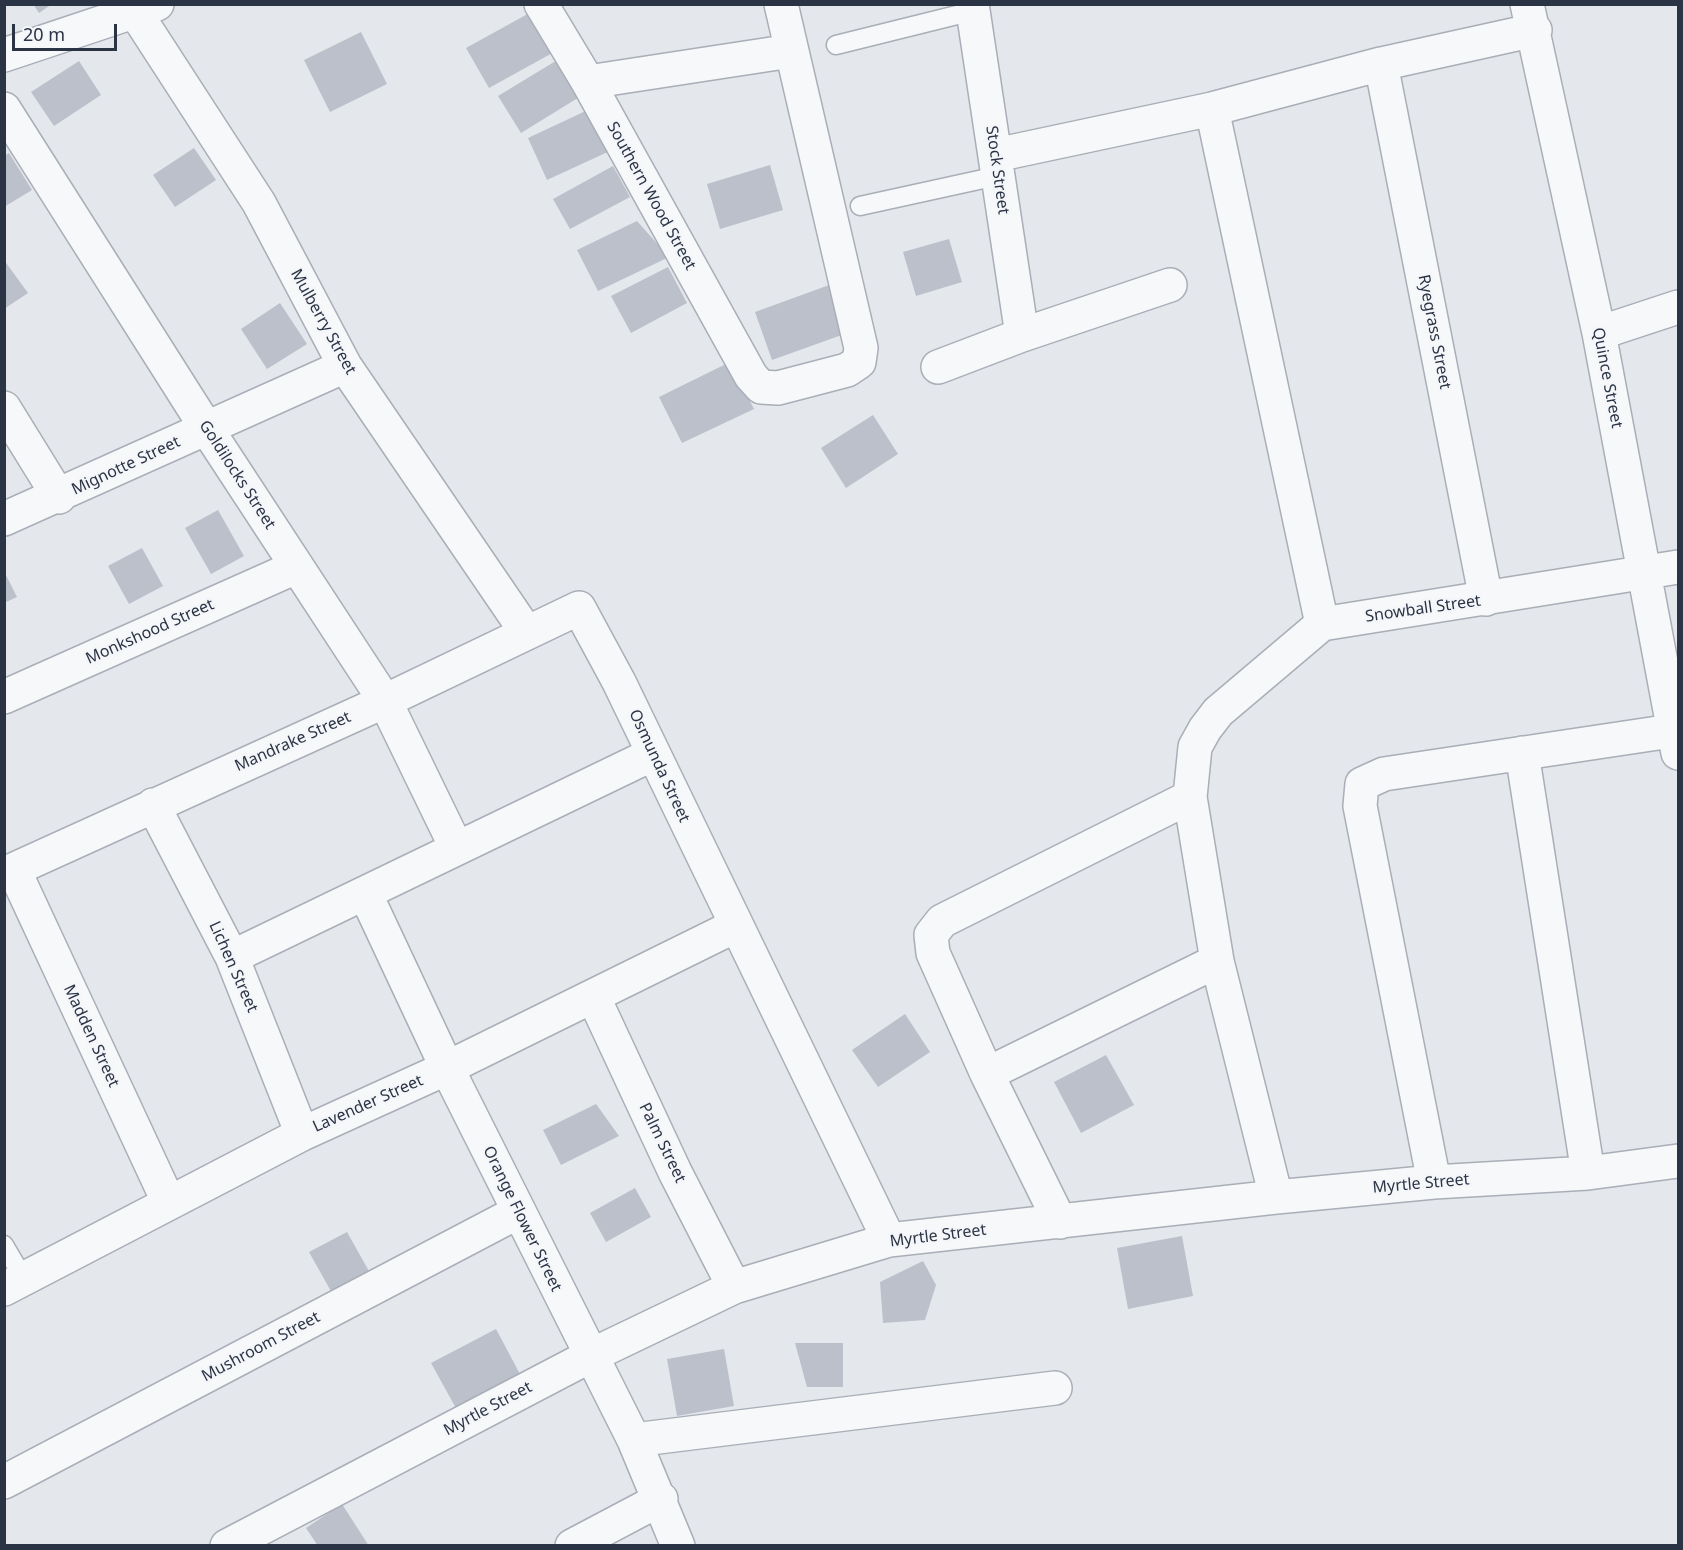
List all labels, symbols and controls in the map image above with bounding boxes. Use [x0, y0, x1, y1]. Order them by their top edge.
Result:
scale bar [15, 12, 120, 50]
text: 20 m [23, 22, 65, 46]
street label: Southern Wood Street [602, 119, 700, 273]
street label: Stock Street [981, 124, 1013, 216]
street label: Mulberry Street [286, 266, 360, 378]
street label: Ryegrass Street [1413, 273, 1455, 391]
street label: Quince Street [1588, 326, 1626, 430]
street label: Goldilocks Street [195, 417, 279, 533]
street label: Mignotte Street [69, 432, 183, 500]
street label: Snowball Street [1364, 591, 1482, 627]
street label: Monkshood Street [83, 595, 217, 669]
street label: Osmunda Street [624, 706, 694, 826]
street label: Mandrake Street [232, 708, 354, 776]
street label: Lichen Street [204, 918, 262, 1016]
street label: Madden Street [59, 982, 123, 1090]
street label: Lavender Street [310, 1071, 426, 1137]
street label: Palm Street [634, 1100, 690, 1186]
street label: Orange Flower Street [478, 1143, 566, 1295]
street label: Myrtle Street [1372, 1170, 1470, 1198]
street label: Myrtle Street [889, 1221, 987, 1251]
street label: Mushroom Street [198, 1308, 324, 1386]
street label: Myrtle Street [441, 1378, 535, 1440]

